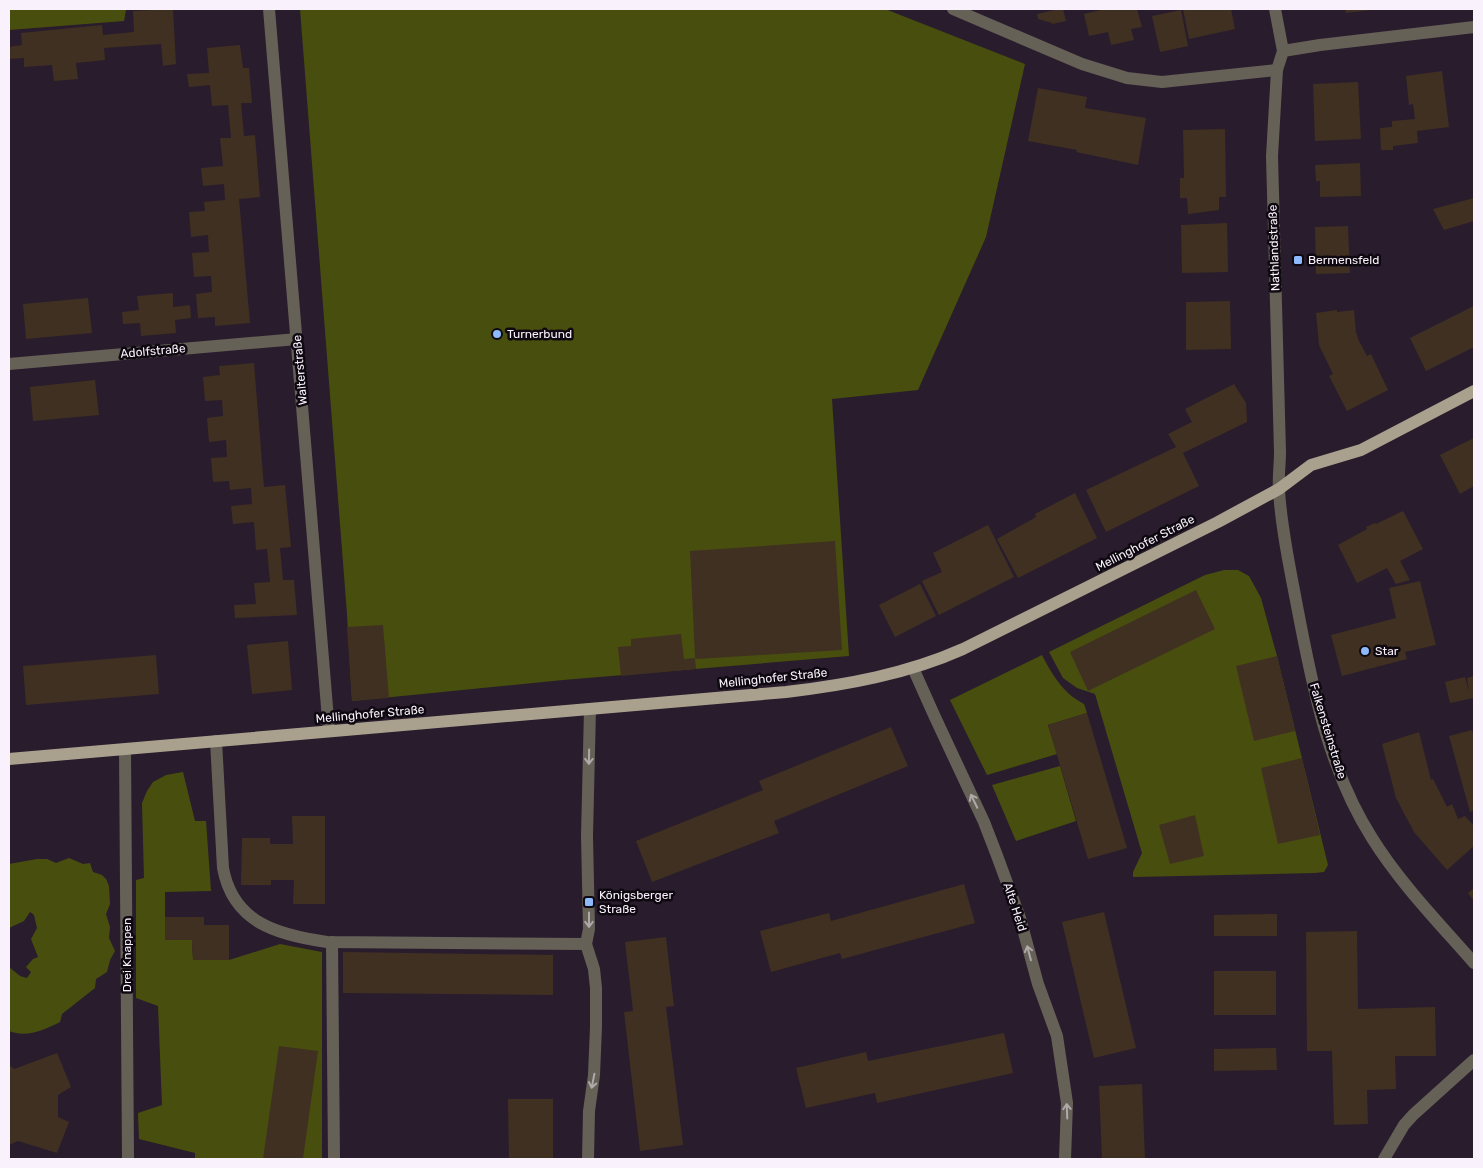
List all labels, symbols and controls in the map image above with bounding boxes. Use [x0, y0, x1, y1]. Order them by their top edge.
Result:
street label: Nathlandstraße [1265, 204, 1283, 291]
place label: Bermensfeld [1308, 253, 1379, 267]
marker: Bermensfeld [1292, 254, 1304, 266]
place label: Turnerbund [507, 327, 572, 341]
marker: Turnerbund [491, 328, 503, 340]
street label: Walterstraße [290, 334, 310, 406]
street label: Adolfstraße [120, 341, 186, 361]
street label: Mellinghofer Straße [1093, 512, 1197, 574]
place label: Star [1375, 644, 1399, 658]
marker: Star [1359, 645, 1371, 657]
street label: Mellinghofer Straße [718, 665, 828, 691]
street label: Falkensteinstraße [1307, 681, 1349, 781]
street label: Mellinghofer Straße [315, 702, 425, 726]
one-way arrow [584, 749, 594, 765]
one-way arrow [969, 794, 978, 809]
street label: Alte Heid [1001, 881, 1029, 933]
place label: Königsberger Straße [599, 888, 673, 916]
marker: Königsberger Straße [583, 896, 595, 908]
one-way arrow [584, 912, 594, 928]
street label: Drei Knappen [120, 918, 134, 992]
one-way arrow [1024, 946, 1034, 962]
one-way arrow [588, 1072, 597, 1088]
one-way arrow [1062, 1103, 1072, 1119]

